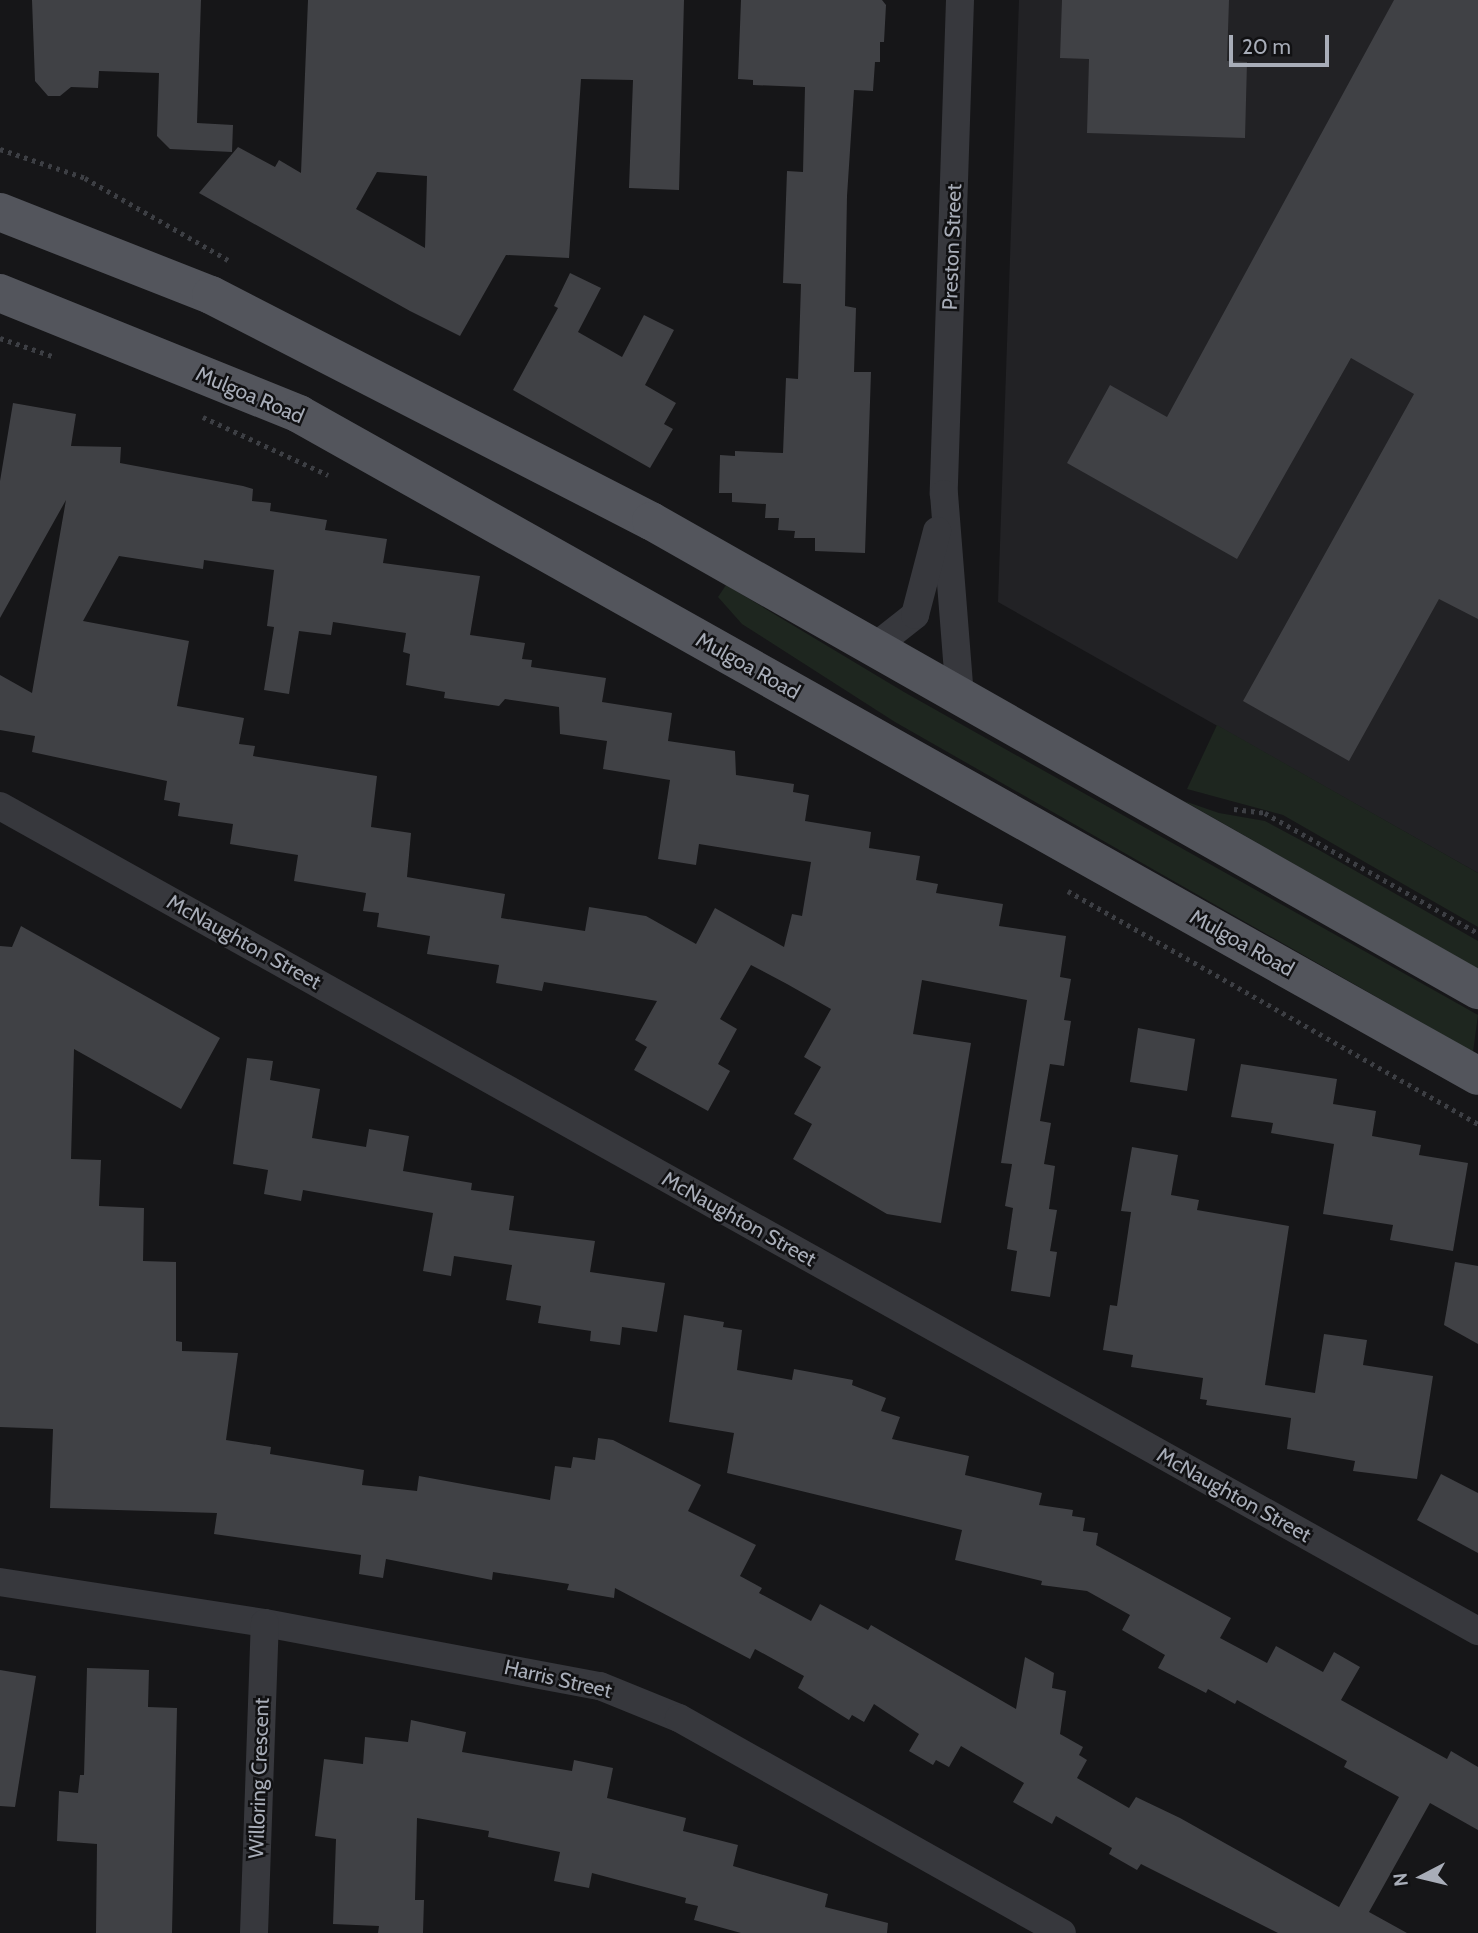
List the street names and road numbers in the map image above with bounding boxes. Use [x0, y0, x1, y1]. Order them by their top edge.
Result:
street label: Preston Street [937, 183, 967, 311]
street label: Mulgoa Road [192, 361, 308, 429]
street label: Mulgoa Road [692, 627, 804, 705]
street label: McNaughton Street [162, 889, 326, 995]
street label: Mulgoa Road [1186, 904, 1298, 982]
street label: McNaughton Street [657, 1166, 821, 1272]
street label: McNaughton Street [1152, 1442, 1316, 1548]
street label: Harris Street [502, 1654, 614, 1704]
street label: Willoring Crescent [244, 1697, 274, 1859]

